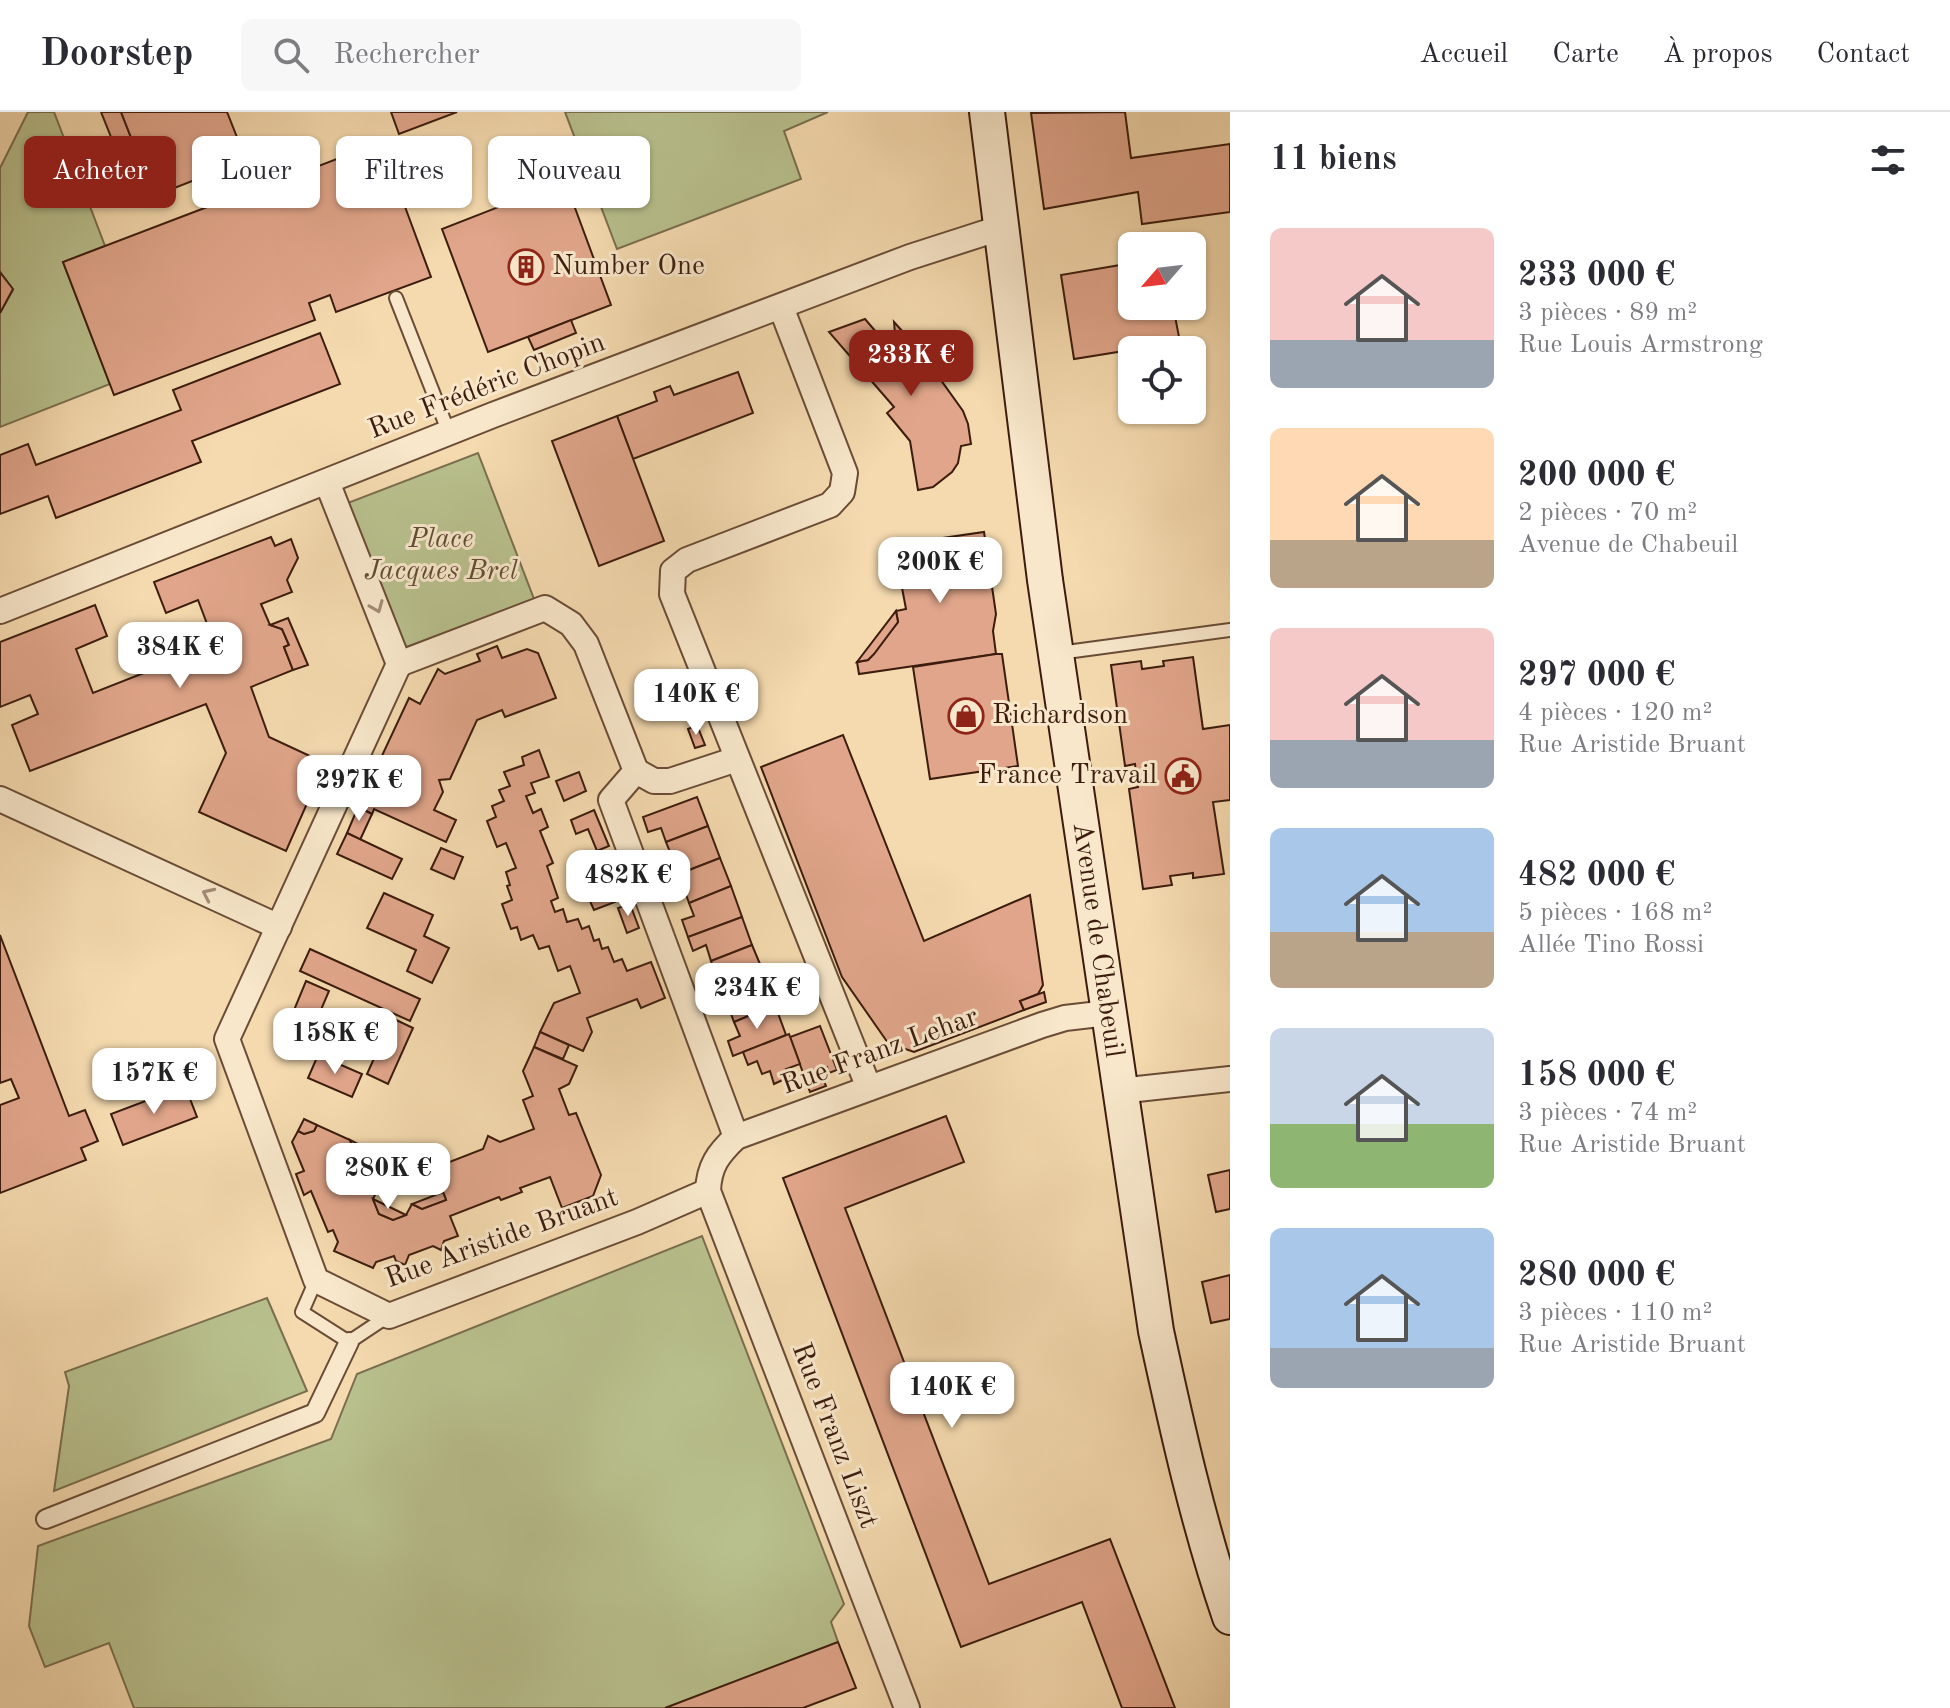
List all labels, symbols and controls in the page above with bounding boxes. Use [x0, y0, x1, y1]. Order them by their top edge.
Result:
search box [241, 19, 801, 91]
icon: search [269, 33, 313, 77]
text: Doorstep [40, 36, 193, 74]
text: Rechercher [333, 40, 480, 70]
text: Accueil [1419, 41, 1508, 69]
text: Carte [1552, 41, 1619, 69]
text: À propos [1663, 41, 1773, 69]
text: Contact [1817, 41, 1910, 69]
chip: Acheter [24, 136, 176, 208]
chip: Louer [192, 136, 320, 208]
chip: Filtres [336, 136, 472, 208]
chip: Nouveau [488, 136, 650, 208]
icon: filters [1866, 138, 1910, 182]
text: 11 biens [1270, 143, 1397, 177]
north arrow [1118, 232, 1206, 320]
map controls [1118, 232, 1206, 424]
building icon: Number One [507, 248, 545, 286]
place label: Number One [552, 253, 705, 281]
text: 233 000 € [1518, 259, 1675, 293]
icon: home [1334, 260, 1430, 356]
text: 3 pièces · 89 m² [1518, 300, 1697, 326]
street label: Rue Frédéric Chopin [365, 329, 609, 445]
pin: 233K € [846, 330, 976, 398]
text: Rue Louis Armstrong [1518, 332, 1763, 358]
button: locate [1118, 336, 1206, 424]
text: 233K € [867, 343, 955, 369]
text: 200 000 € [1518, 459, 1675, 493]
icon: home [1334, 460, 1430, 556]
text: 2 pièces · 70 m² [1518, 500, 1697, 526]
park label: Place Jacques Brel [364, 526, 518, 586]
text: Avenue de Chabeuil [1518, 532, 1738, 558]
pin: 200K € [875, 537, 1005, 605]
text: 200K € [896, 550, 984, 576]
one-way arrow [367, 599, 383, 613]
pin: 384K € [115, 622, 245, 690]
text: 384K € [136, 635, 224, 661]
text: 297 000 € [1518, 659, 1675, 693]
icon: home [1334, 660, 1430, 756]
pin: 140K € [631, 669, 761, 737]
text: 140K € [652, 682, 740, 708]
shop icon: Richardson [947, 697, 985, 735]
text: 4 pièces · 120 m² [1518, 700, 1712, 726]
place label: Richardson [992, 702, 1128, 730]
text: Rue Aristide Bruant [1518, 732, 1746, 758]
pin: 297K € [294, 755, 424, 823]
public building icon: France Travail [1164, 757, 1202, 795]
place label: France Travail [977, 762, 1157, 790]
text: 297K € [315, 768, 403, 794]
street label: Avenue de Chabeuil [1067, 821, 1127, 1059]
pin: 482K € [563, 850, 693, 918]
text: 482 000 € [1518, 859, 1675, 893]
icon: home [1334, 860, 1430, 956]
text: 482K € [584, 863, 672, 889]
one-way arrow [202, 888, 216, 904]
text: 5 pièces · 168 m² [1518, 900, 1712, 926]
text: Allée Tino Rossi [1518, 932, 1704, 958]
pin: 234K € [692, 963, 822, 1031]
text: 234K € [713, 976, 801, 1002]
street label: Rue Franz Lehar [778, 1003, 982, 1101]
pin: 158K € [270, 1008, 400, 1076]
text: 158K € [291, 1021, 379, 1047]
pin: 157K € [89, 1048, 219, 1116]
text: 158 000 € [1518, 1059, 1675, 1093]
icon: home [1334, 1060, 1430, 1156]
text: 157K € [110, 1061, 198, 1087]
text: 3 pièces · 74 m² [1518, 1100, 1697, 1126]
text: Rue Aristide Bruant [1518, 1132, 1746, 1158]
pin: 280K € [323, 1143, 453, 1211]
text: 280K € [344, 1156, 432, 1182]
street label: Rue Aristide Bruant [382, 1184, 622, 1294]
text: 280 000 € [1518, 1259, 1675, 1293]
icon: home [1334, 1260, 1430, 1356]
text: 3 pièces · 110 m² [1518, 1300, 1712, 1326]
text: Rue Aristide Bruant [1518, 1332, 1746, 1358]
street label: Rue Franz Liszt [786, 1340, 882, 1532]
pin: 140K € [887, 1362, 1017, 1430]
text: 140K € [908, 1375, 996, 1401]

